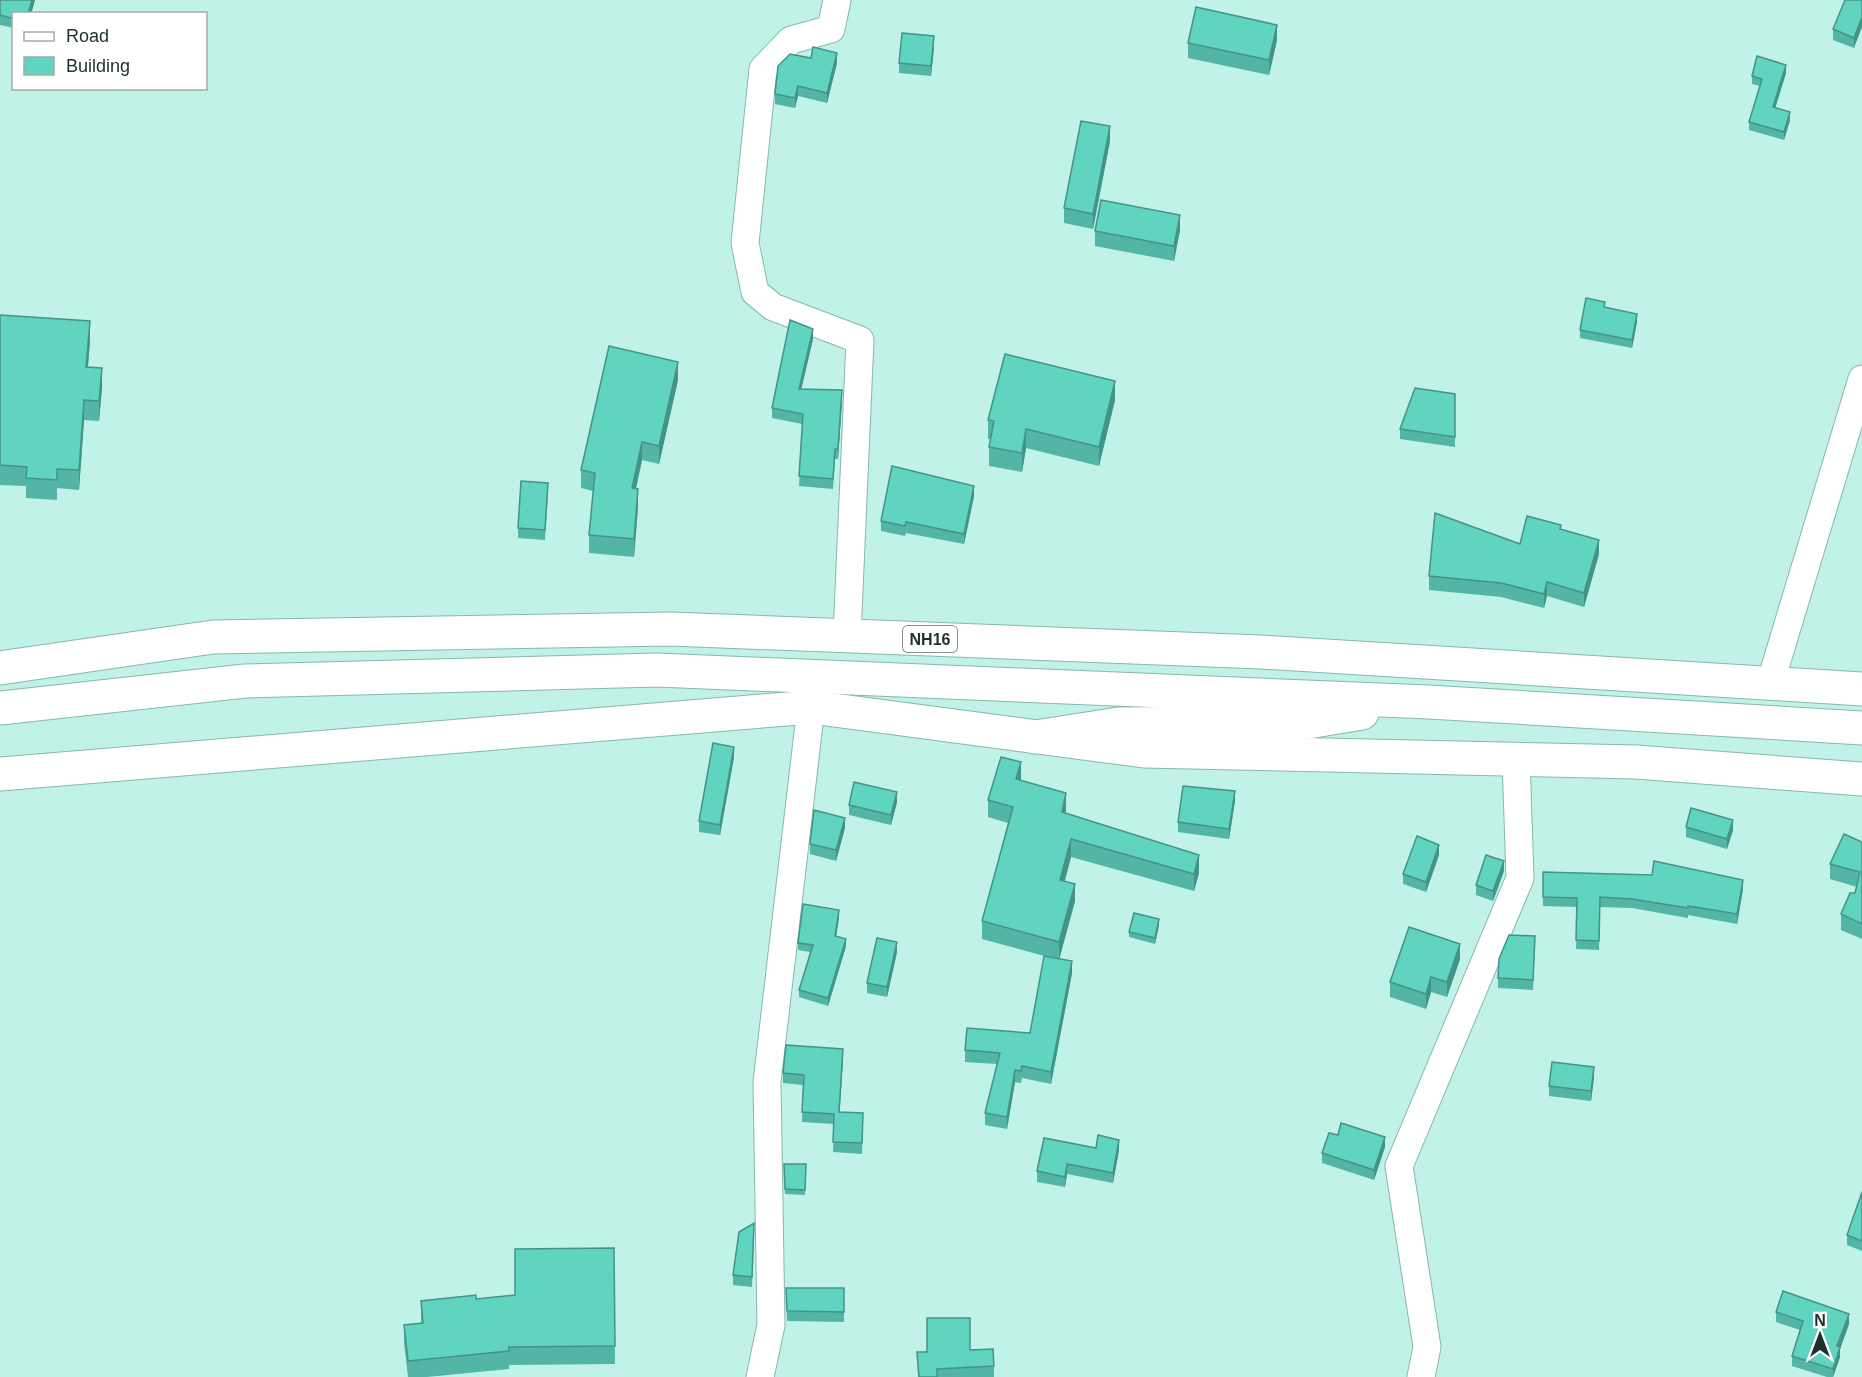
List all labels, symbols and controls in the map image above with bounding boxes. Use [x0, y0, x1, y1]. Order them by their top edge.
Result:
legend [12, 12, 207, 90]
text: Road [66, 26, 109, 46]
text: Building [66, 56, 130, 76]
road number: NH16 [903, 626, 957, 652]
north arrow [1790, 1305, 1850, 1365]
text: N [1814, 1312, 1826, 1329]

